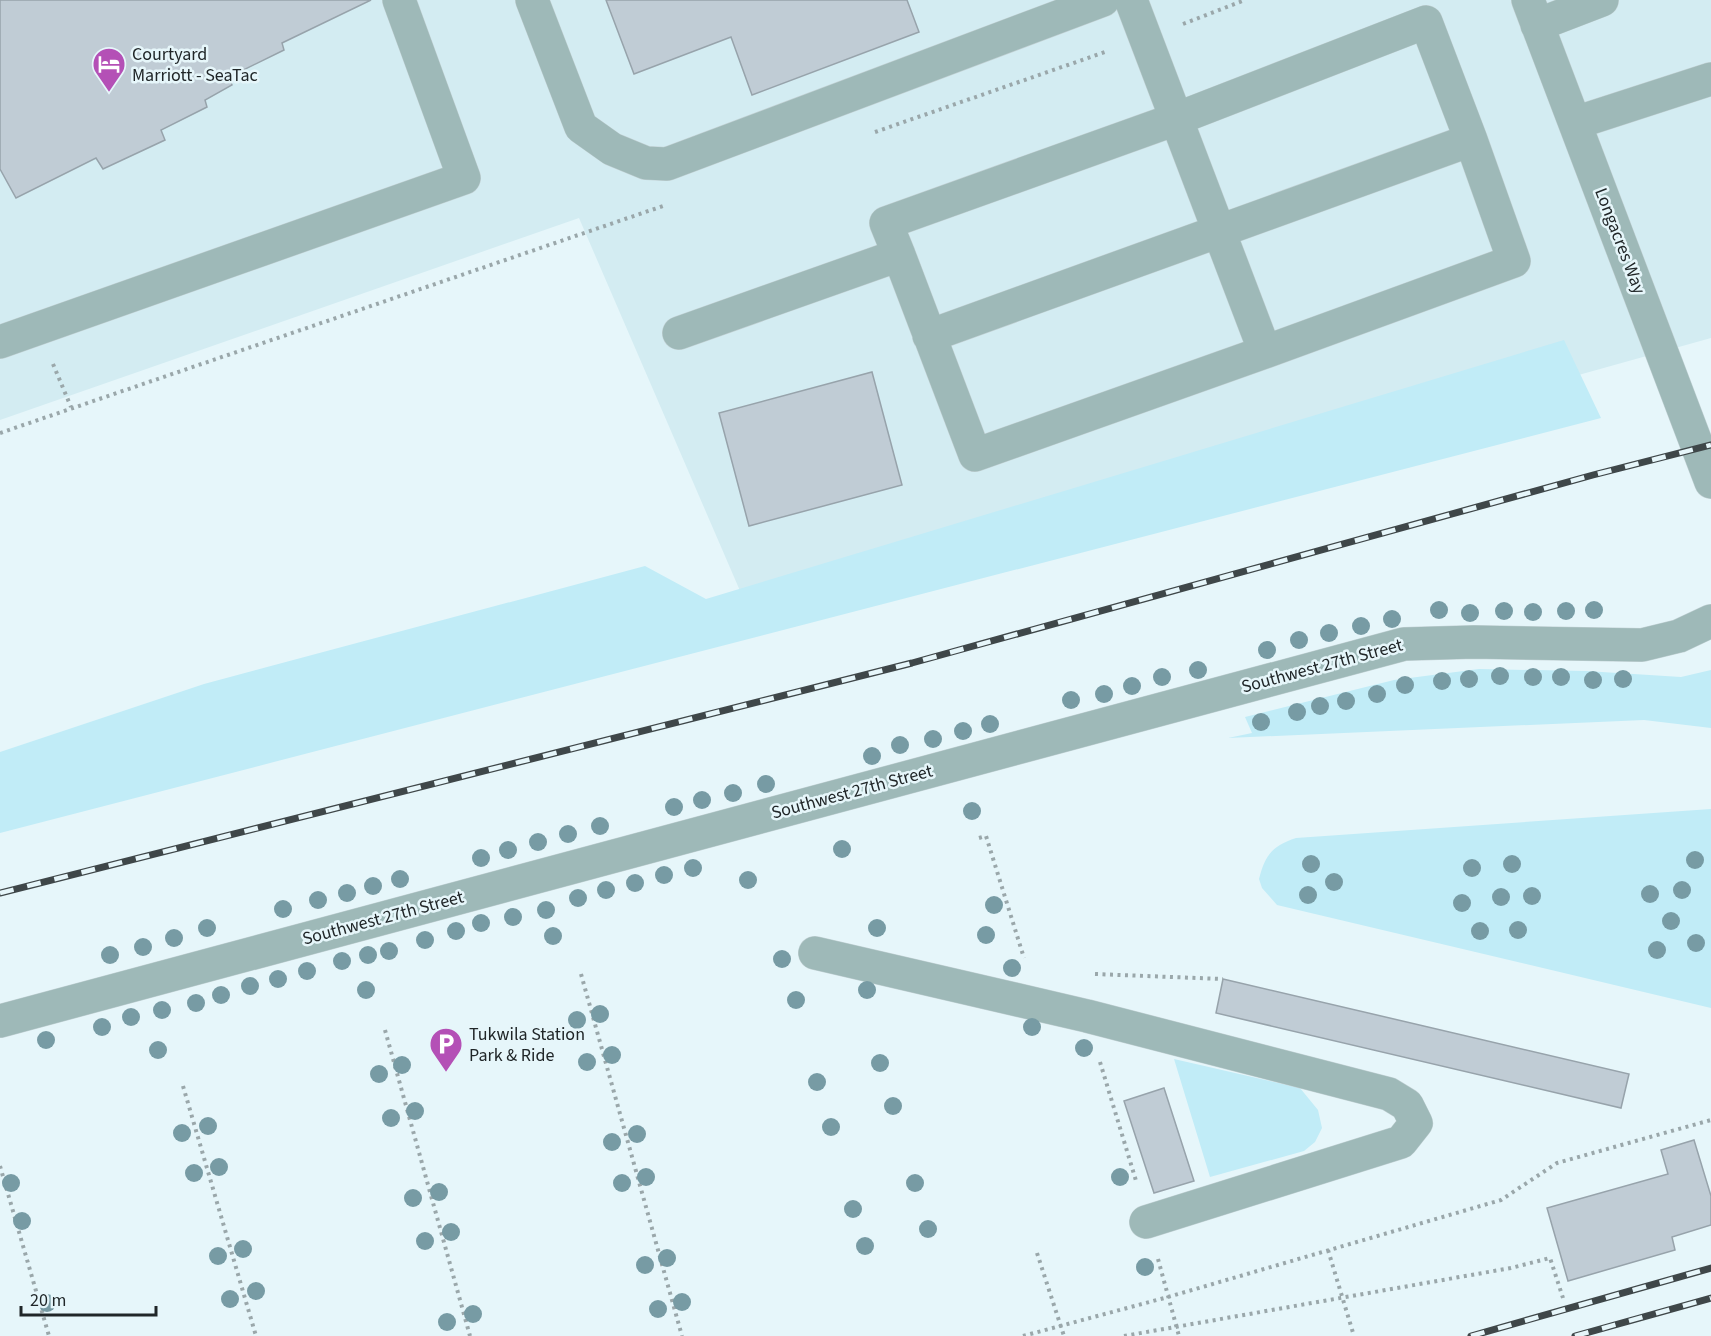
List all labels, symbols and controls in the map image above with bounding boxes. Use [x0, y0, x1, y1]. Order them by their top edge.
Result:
place label: Courtyard Marriott - SeaTac [132, 42, 258, 88]
hotel icon: Courtyard Marriott - SeaTac [91, 46, 127, 93]
street label: Longacres Way [1588, 184, 1652, 298]
street label: Southwest 27th Street [1239, 632, 1405, 700]
street label: Southwest 27th Street [769, 758, 935, 826]
street label: Southwest 27th Street [300, 884, 466, 952]
place label: Tukwila Station Park & Ride [469, 1022, 585, 1068]
parking icon: Tukwila Station Park & Ride [428, 1026, 464, 1073]
scale bar [21, 1279, 156, 1317]
text: 20 m [30, 1288, 66, 1313]

